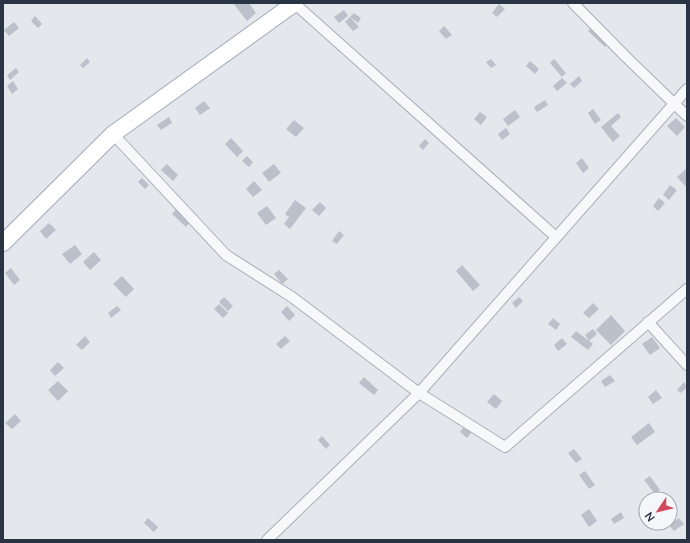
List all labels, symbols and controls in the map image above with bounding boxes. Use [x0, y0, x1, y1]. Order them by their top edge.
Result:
north arrow [638, 491, 678, 531]
text: N [642, 510, 657, 524]

